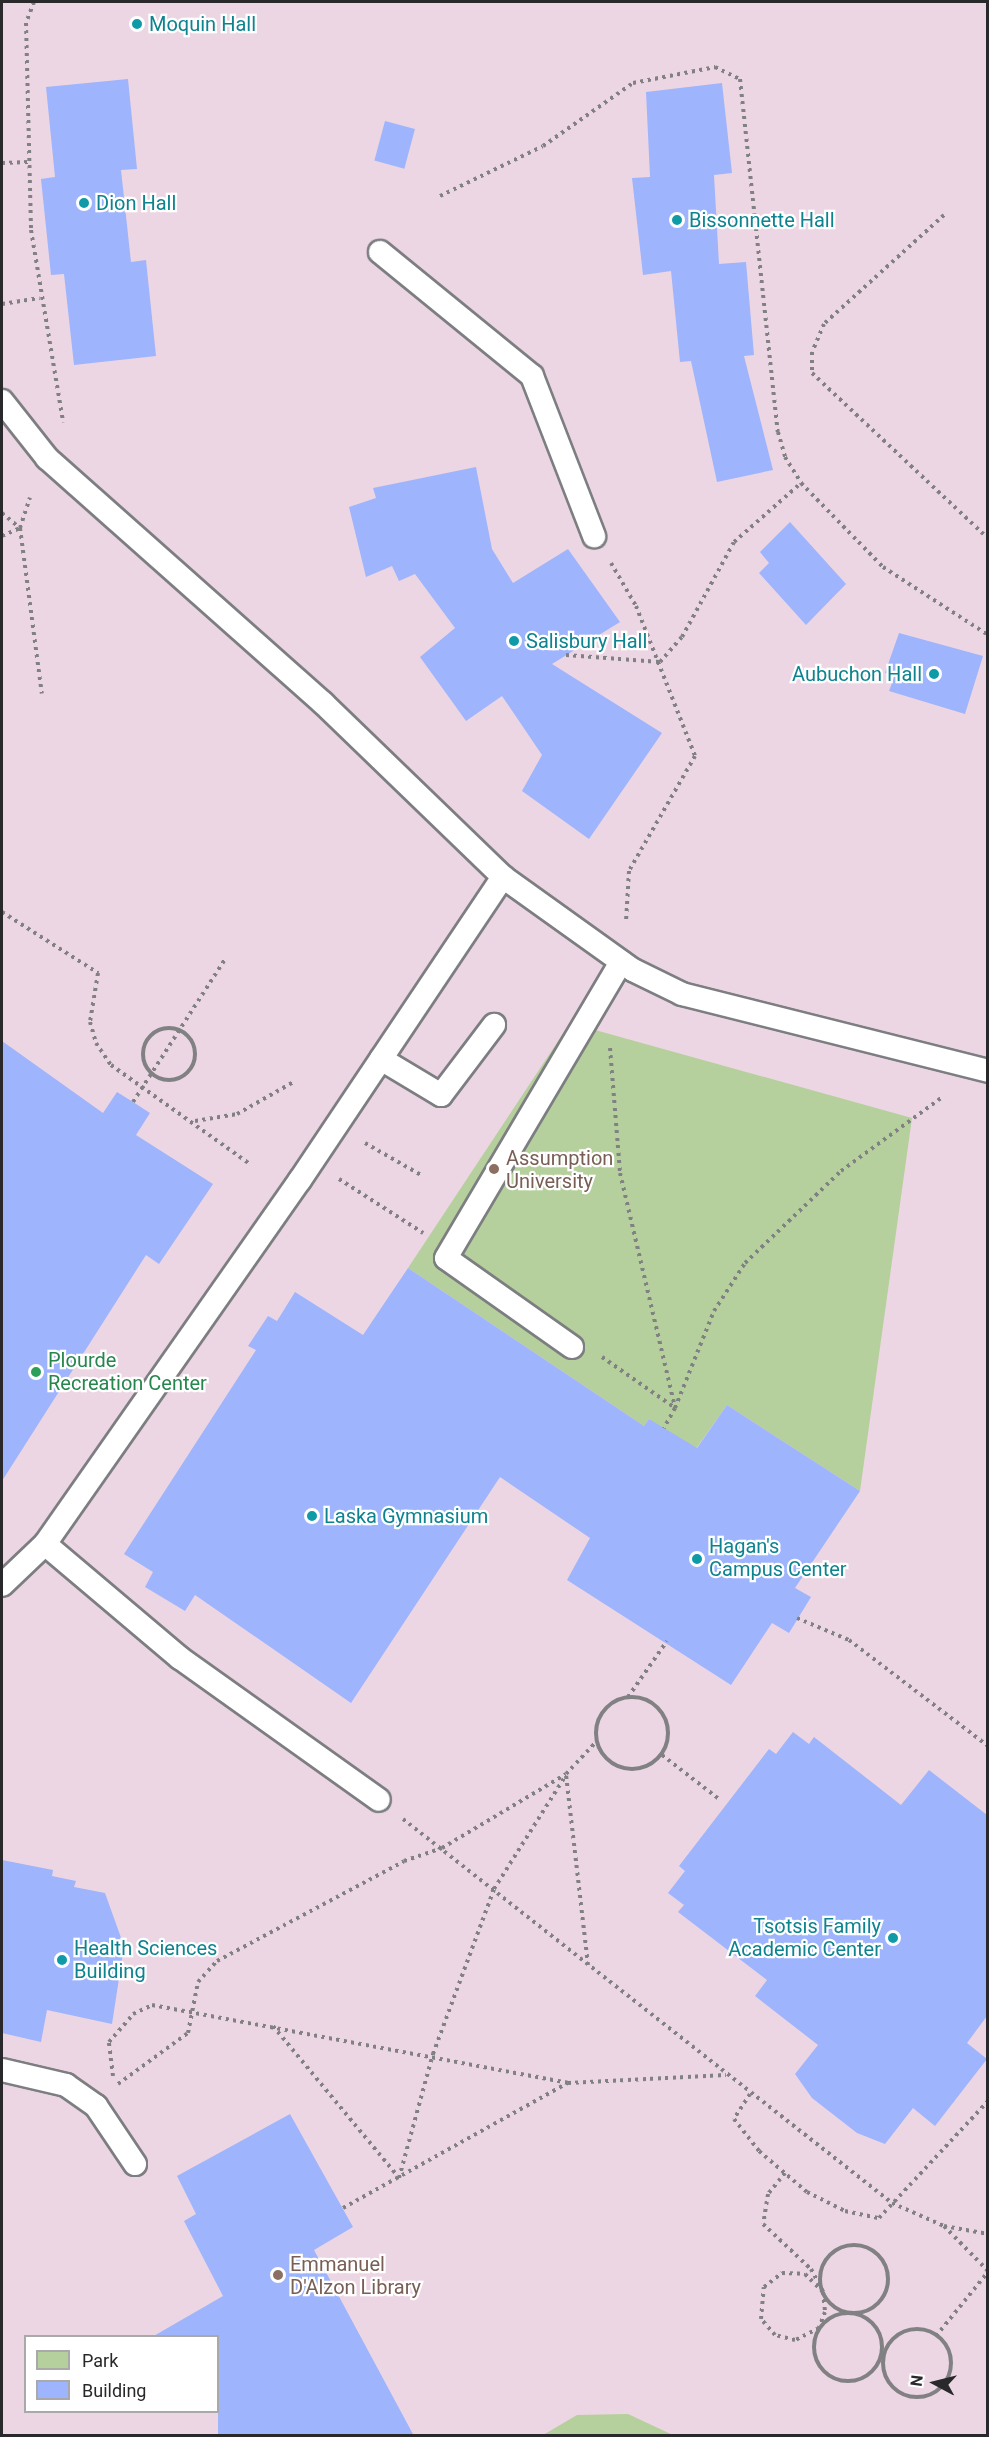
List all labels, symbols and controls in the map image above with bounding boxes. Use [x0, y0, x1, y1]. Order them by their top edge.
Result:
place label: Moquin Hall [149, 12, 256, 36]
marker: Moquin Hall [130, 17, 144, 31]
place label: Dion Hall [96, 191, 176, 215]
marker: Dion Hall [77, 196, 91, 210]
place label: Bissonnette Hall [689, 208, 835, 232]
marker: Bissonnette Hall [670, 213, 684, 227]
place label: Salisbury Hall [526, 629, 647, 653]
marker: Salisbury Hall [507, 634, 521, 648]
place label: Aubuchon Hall [792, 662, 922, 686]
marker: Aubuchon Hall [927, 667, 941, 681]
place label: Assumption University [506, 1146, 613, 1193]
marker: Assumption University [487, 1162, 501, 1176]
place label: Plourde Recreation Center [48, 1348, 207, 1395]
marker: Plourde Recreation Center [29, 1365, 43, 1379]
place label: Laska Gymnasium [324, 1504, 488, 1528]
marker: Laska Gymnasium [305, 1509, 319, 1523]
place label: Hagan's Campus Center [709, 1535, 847, 1582]
marker: Hagan's Campus Center [690, 1552, 704, 1566]
place label: Tsotsis Family Academic Center [728, 1914, 881, 1961]
marker: Tsotsis Family Academic Center [886, 1931, 900, 1945]
place label: Health Sciences Building [74, 1936, 217, 1983]
marker: Health Sciences Building [55, 1953, 69, 1967]
place label: Emmanuel D'Alzon Library [290, 2252, 421, 2299]
marker: Emmanuel D'Alzon Library [271, 2268, 285, 2282]
legend [24, 2335, 219, 2413]
text: Park [82, 2350, 118, 2371]
north arrow [905, 2353, 965, 2413]
text: N [907, 2374, 927, 2388]
text: Building [82, 2380, 146, 2401]

